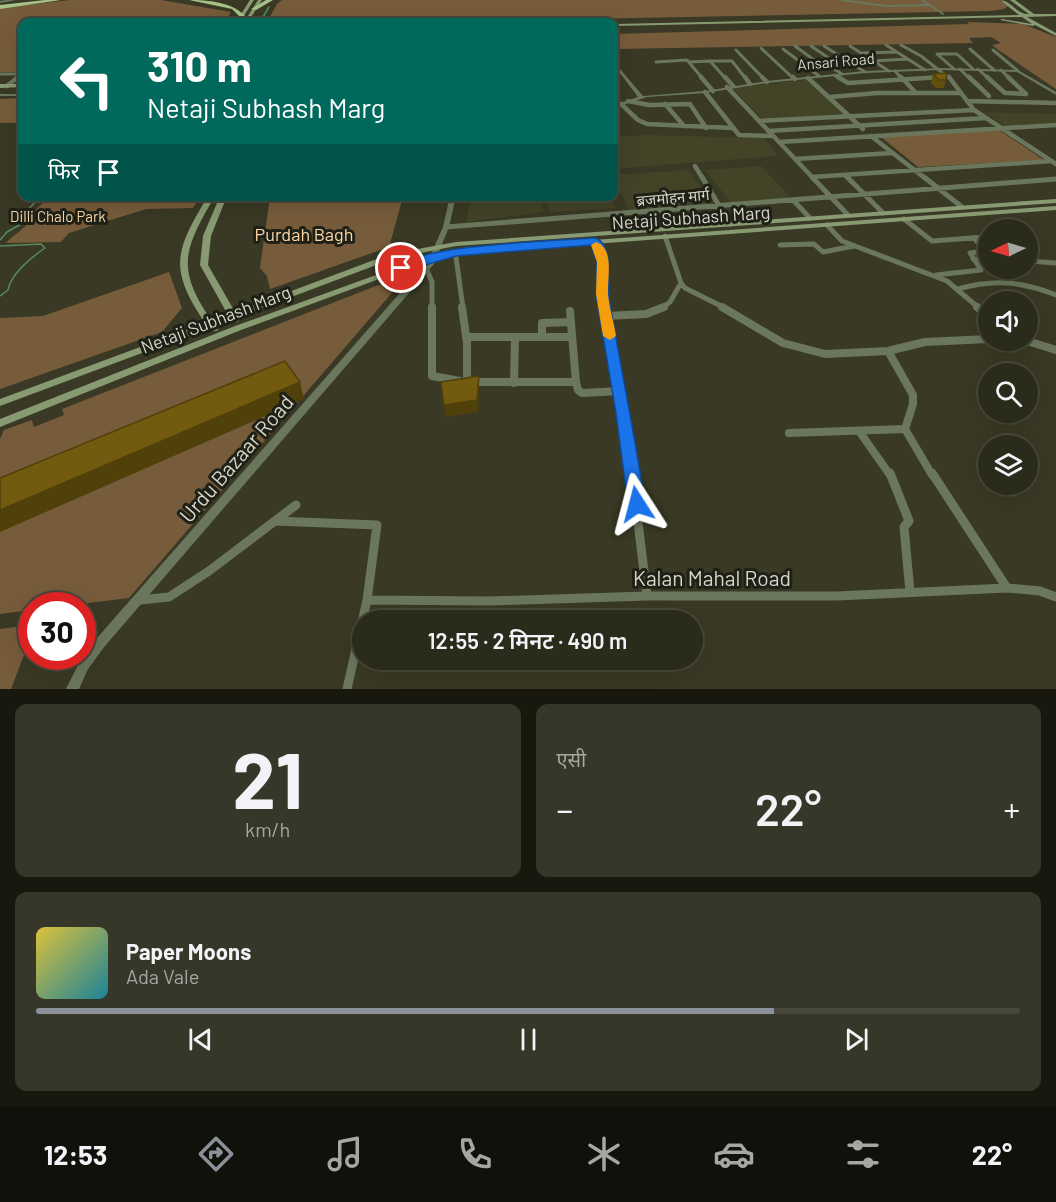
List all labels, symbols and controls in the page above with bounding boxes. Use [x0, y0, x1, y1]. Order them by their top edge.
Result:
text: 310 m [147, 40, 252, 90]
icon: left [48, 42, 126, 120]
street label: Ansari Road [797, 49, 875, 73]
text: Netaji Subhash Marg [147, 91, 385, 123]
icon: arrive [92, 156, 125, 189]
text: फिर [48, 157, 80, 183]
street label: ब्रजमोहन मार्ग [636, 185, 711, 209]
street label: Netaji Subhash Marg [611, 200, 771, 234]
park label: Dilli Chalo Park [10, 207, 106, 225]
north arrow [978, 219, 1038, 279]
map controls [978, 219, 1038, 495]
park label: Purdah Bagh [255, 223, 353, 245]
pin [375, 242, 426, 293]
icon: arrive [384, 251, 417, 284]
street label: Netaji Subhash Marg [138, 280, 294, 358]
button: sound [978, 291, 1038, 351]
button: search [978, 363, 1038, 423]
street label: Urdu Bazaar Road [174, 389, 298, 527]
button: layers [978, 435, 1038, 495]
position arrow [605, 472, 669, 536]
street label: Kalan Mahal Road [633, 565, 791, 590]
speed limit sign: 30 [18, 592, 96, 670]
text: 12:55 · 2 मिनट · 490 m [428, 627, 627, 653]
text: 21 [232, 731, 303, 825]
text: एसी [557, 747, 586, 771]
text: 22° [755, 781, 822, 835]
text: − [557, 789, 573, 829]
text: + [1003, 789, 1020, 829]
text: km/h [245, 817, 290, 841]
text: Paper Moons [126, 938, 251, 964]
text: Ada Vale [126, 964, 199, 988]
icon: previous [184, 1023, 217, 1056]
icon: pause [512, 1023, 545, 1056]
icon: next [840, 1023, 873, 1056]
icon: directions [195, 1133, 237, 1175]
icon: music [324, 1133, 366, 1175]
icon: phone [454, 1133, 496, 1175]
icon: climate [583, 1133, 625, 1175]
icon: car [713, 1133, 755, 1175]
icon: filters [842, 1133, 884, 1175]
text: 12:53 [44, 1138, 107, 1170]
text: 22° [972, 1138, 1012, 1170]

